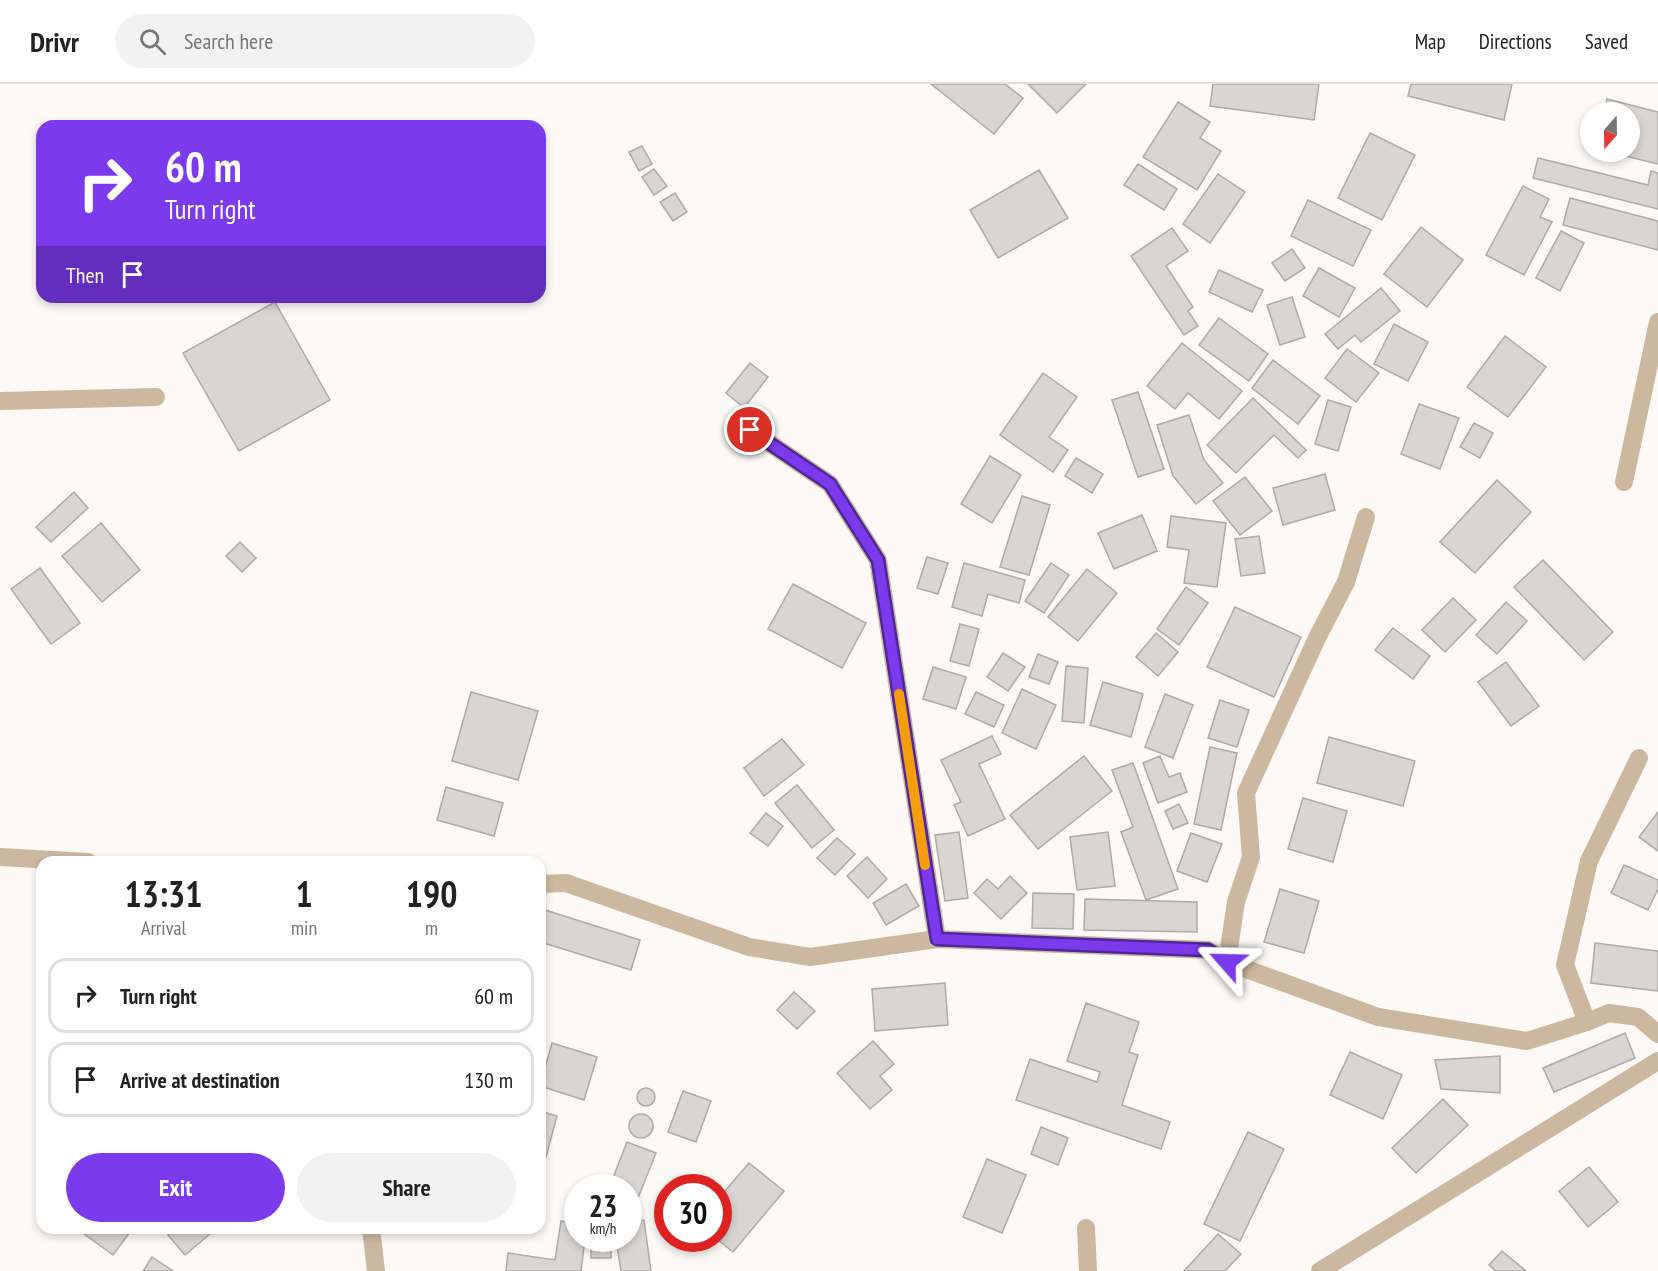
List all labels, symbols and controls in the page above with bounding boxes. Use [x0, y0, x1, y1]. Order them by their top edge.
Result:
search box [115, 14, 535, 68]
text: Drivr [30, 23, 79, 60]
icon: search [136, 25, 169, 58]
text: Search here [184, 27, 273, 55]
text: Map [1415, 28, 1446, 55]
text: Directions [1479, 28, 1552, 55]
text: Saved [1585, 28, 1628, 55]
north arrow [1580, 102, 1640, 162]
map controls [1580, 102, 1640, 162]
text: 60 m [165, 139, 242, 194]
icon: right [66, 144, 144, 222]
text: Turn right [165, 192, 256, 226]
icon: arrive [116, 258, 149, 291]
text: Then [66, 261, 104, 289]
pin [724, 404, 775, 455]
icon: arrive [733, 413, 766, 446]
text: 13:31 [125, 870, 202, 917]
text: 1 [295, 870, 313, 917]
text: 190 [406, 870, 457, 917]
text: Arrival [141, 915, 186, 941]
text: min [291, 915, 317, 941]
text: m [425, 915, 438, 941]
position arrow [1195, 930, 1259, 994]
icon: right [69, 979, 102, 1012]
text: Turn right [120, 982, 197, 1010]
text: 60 m [474, 982, 513, 1010]
icon: arrive [69, 1063, 102, 1096]
text: Arrive at destination [120, 1066, 280, 1094]
text: 130 m [464, 1066, 513, 1094]
button: Exit [66, 1153, 285, 1222]
button: Share [297, 1153, 516, 1222]
speed limit sign: 30 [654, 1174, 732, 1252]
text: 23 [589, 1186, 617, 1225]
text: km/h [590, 1219, 616, 1238]

